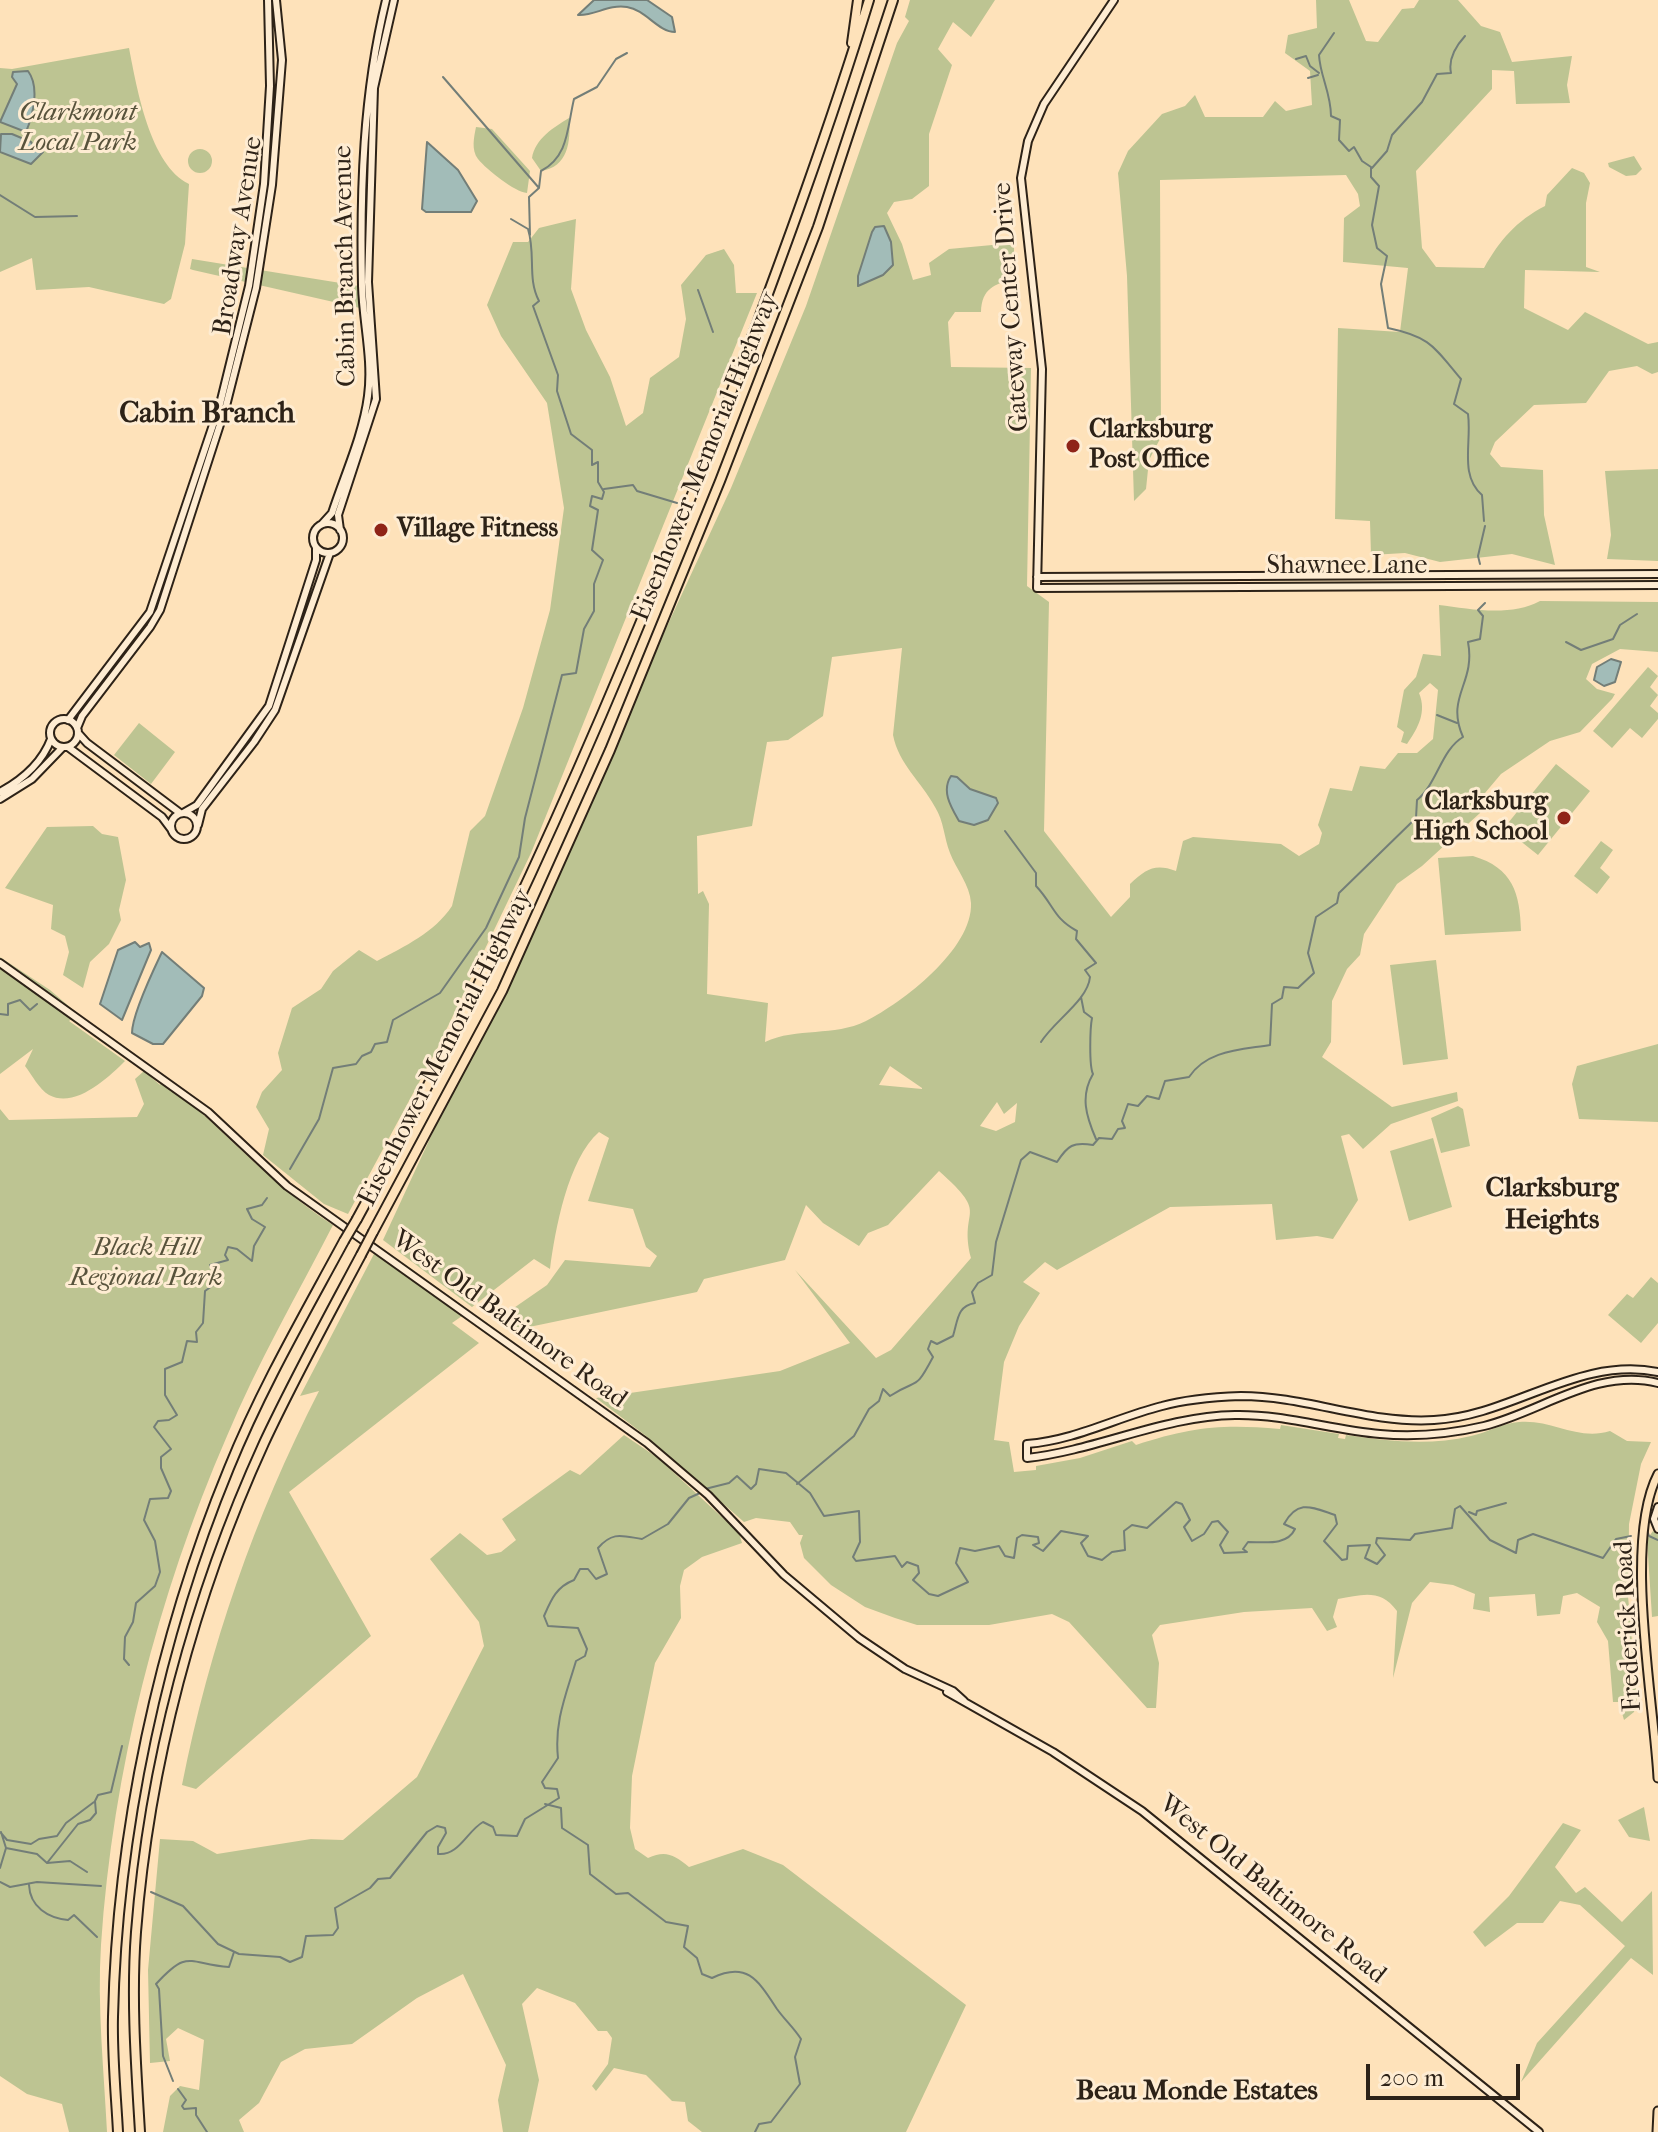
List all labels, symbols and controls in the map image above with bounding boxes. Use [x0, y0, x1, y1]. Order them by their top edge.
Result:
park label: Clarkmont Local Park [19, 98, 137, 160]
street label: Broadway Avenue [208, 134, 270, 338]
street label: Cabin Branch Avenue [328, 145, 364, 387]
street label: Gateway Center Drive [988, 181, 1036, 433]
street label: Eisenhower Memorial Highway [626, 288, 786, 626]
district label: Cabin Branch [119, 397, 295, 433]
place label: Clarksburg Post Office [1089, 415, 1212, 476]
marker: Clarksburg Post Office [1064, 437, 1082, 455]
place label: Village Fitness [397, 514, 558, 546]
marker: Village Fitness [372, 521, 390, 539]
street label: Shawnee Lane [1267, 551, 1427, 583]
place label: Clarksburg High School [1413, 787, 1548, 848]
marker: Clarksburg High School [1555, 809, 1573, 827]
street label: Eisenhower Memorial Highway [352, 884, 540, 1212]
district label: Clarksburg Heights [1486, 1172, 1618, 1238]
street label: West Old Baltimore Road [385, 1224, 633, 1416]
park label: Black Hill Regional Park [69, 1233, 223, 1294]
street label: Frederick Road [1609, 1540, 1649, 1712]
street label: West Old Baltimore Road [1152, 1789, 1392, 1991]
scale bar [1370, 2048, 1524, 2098]
text: 200 m [1380, 2064, 1444, 2092]
district label: Beau Monde Estates [1076, 2075, 1318, 2109]

